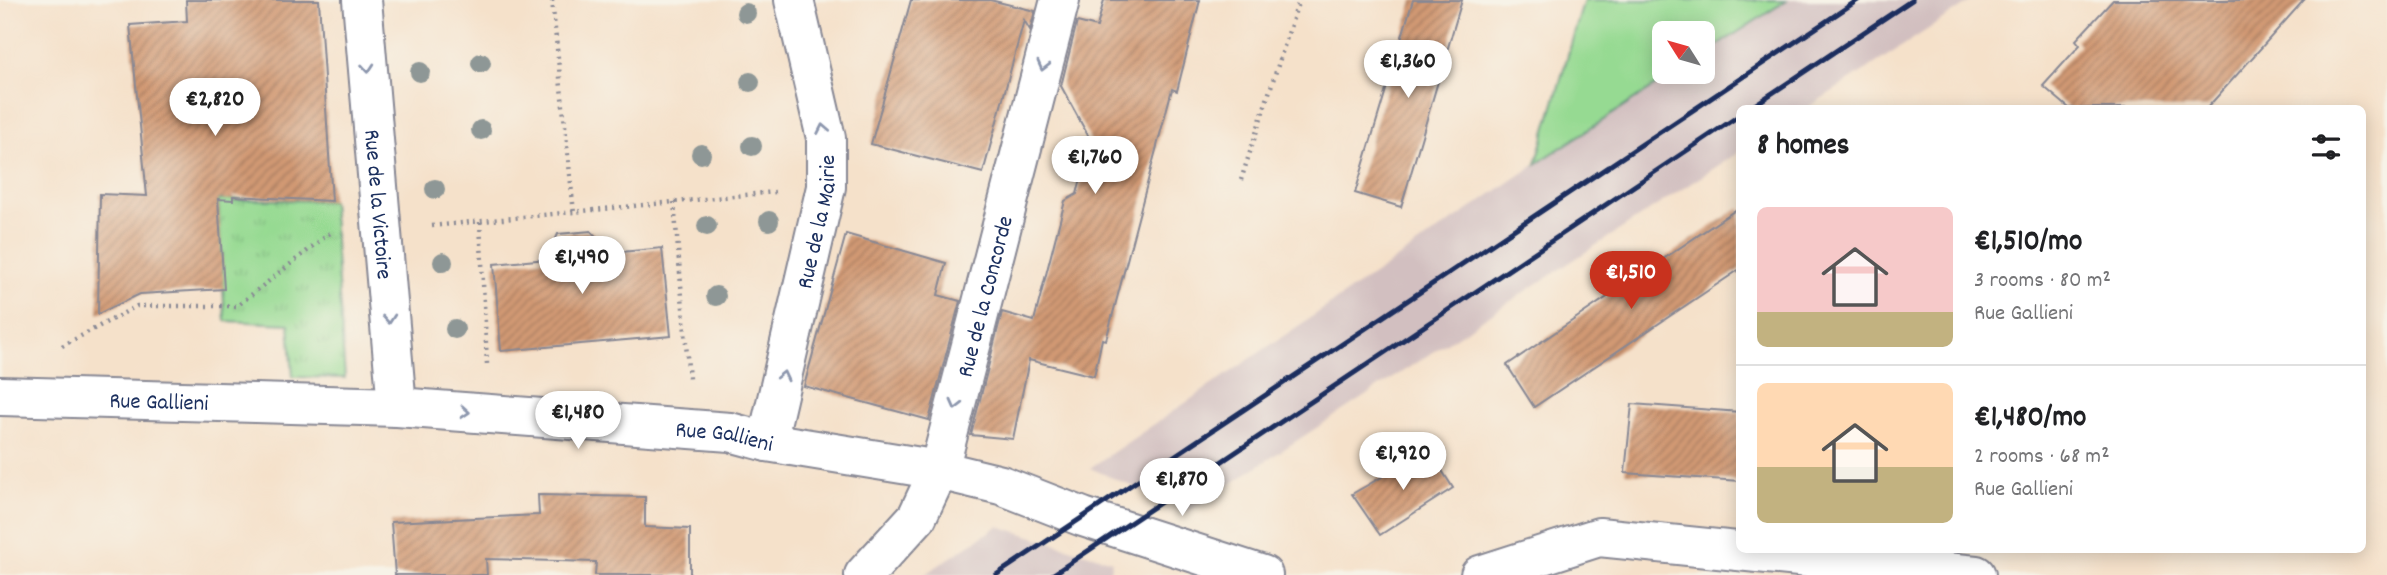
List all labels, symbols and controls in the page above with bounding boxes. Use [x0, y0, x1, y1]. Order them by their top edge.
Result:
north arrow [1652, 21, 1715, 84]
map controls [1652, 21, 1715, 84]
pin: €1,360 [1351, 41, 1465, 100]
text: €1,360 [1380, 46, 1436, 79]
one-way arrow [1037, 60, 1051, 72]
one-way arrow [360, 63, 375, 74]
pin: €2,820 [158, 78, 272, 138]
text: €2,820 [185, 84, 245, 117]
one-way arrow [817, 123, 832, 135]
text: 8 homes [1757, 126, 1849, 169]
street label: Rue de la Victoire [353, 128, 399, 281]
icon: filters [2307, 128, 2345, 166]
pin: €1,760 [1038, 136, 1152, 196]
text: €1,760 [1068, 142, 1122, 175]
street label: Rue de la Mairie [790, 155, 847, 292]
street label: Rue de la Concorde [951, 213, 1024, 381]
text: €1,510/mo [1974, 222, 2082, 265]
icon: home [1813, 235, 1897, 319]
pin: €1,490 [525, 236, 639, 296]
text: €1,490 [555, 242, 609, 275]
pin: €1,510 [1574, 252, 1688, 311]
text: €1,510 [1606, 257, 1656, 290]
text: 3 rooms · 80 m² [1974, 265, 2111, 298]
text: Rue Gallieni [1974, 298, 2073, 331]
one-way arrow [381, 314, 396, 325]
one-way arrow [775, 370, 789, 382]
street label: Rue Gallieni [109, 386, 209, 422]
pin: €1,480 [521, 392, 635, 451]
text: €1,480 [551, 397, 605, 430]
text: €1,480/mo [1974, 398, 2086, 441]
one-way arrow [950, 399, 964, 411]
one-way arrow [460, 404, 471, 419]
icon: home [1813, 411, 1897, 495]
street label: Rue Gallieni [674, 415, 775, 463]
pin: €1,920 [1346, 433, 1460, 492]
text: €1,920 [1375, 438, 1431, 471]
text: 2 rooms · 68 m² [1974, 441, 2110, 474]
pin: €1,870 [1125, 458, 1239, 518]
text: €1,870 [1156, 464, 1208, 497]
text: Rue Gallieni [1974, 474, 2073, 507]

